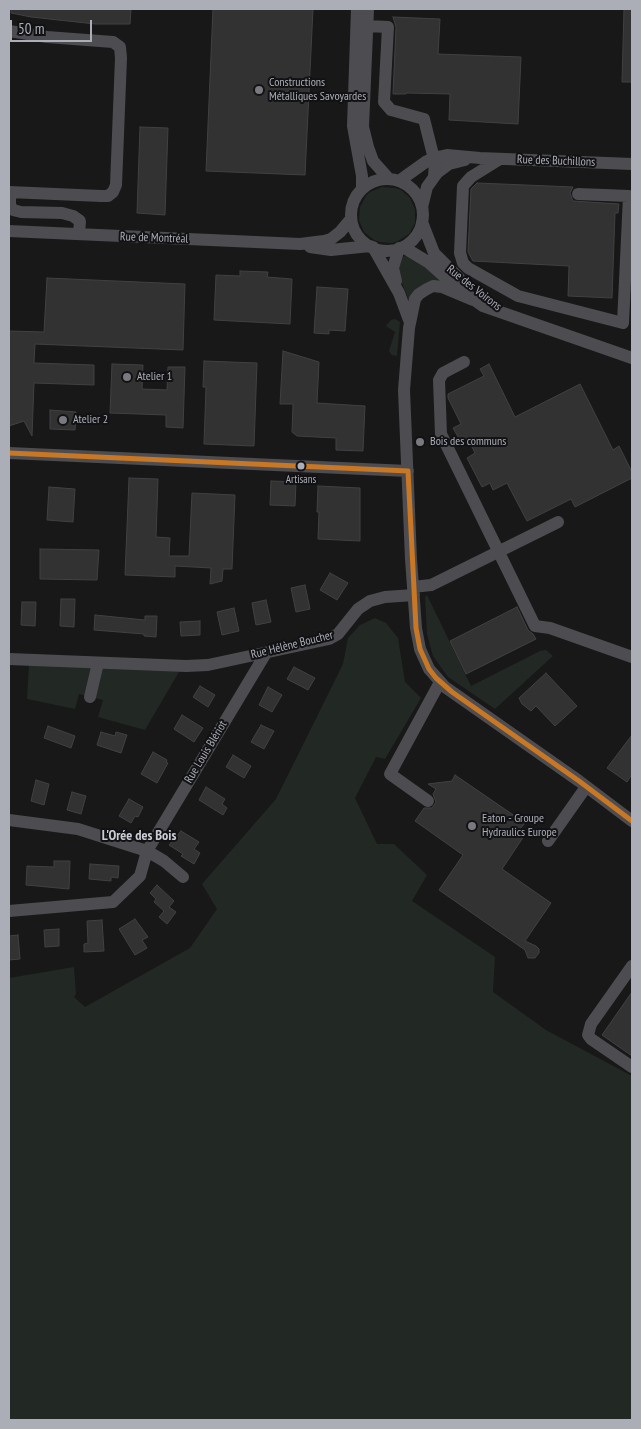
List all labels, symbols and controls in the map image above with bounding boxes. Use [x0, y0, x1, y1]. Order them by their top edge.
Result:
scale bar [12, 10, 95, 42]
text: 50 m [18, 19, 44, 38]
place label: Constructions Métalliques Savoyardes [269, 76, 366, 104]
marker: Constructions Métalliques Savoyardes [253, 84, 265, 96]
street label: Rue des Buchillons [517, 152, 595, 170]
street label: Rue de Montréal [120, 230, 188, 246]
street label: Rue des Voirons [444, 262, 504, 314]
place label: Atelier 1 [137, 370, 172, 384]
marker: Atelier 1 [121, 371, 133, 383]
place label: Atelier 2 [73, 413, 108, 427]
marker: Atelier 2 [57, 414, 69, 426]
place label: Bois des communs [430, 435, 506, 449]
marker: Bois des communs [414, 436, 426, 448]
marker: Artisans [296, 461, 306, 471]
place label: Artisans [286, 473, 316, 487]
street label: Rue Hélène Boucher [249, 628, 335, 662]
street label: Rue Louis Blériot [182, 718, 230, 786]
place label: Eaton - Groupe Hydraulics Europe [482, 812, 557, 840]
marker: Eaton - Groupe Hydraulics Europe [466, 820, 478, 832]
district label: L'Orée des Bois [102, 828, 176, 844]

